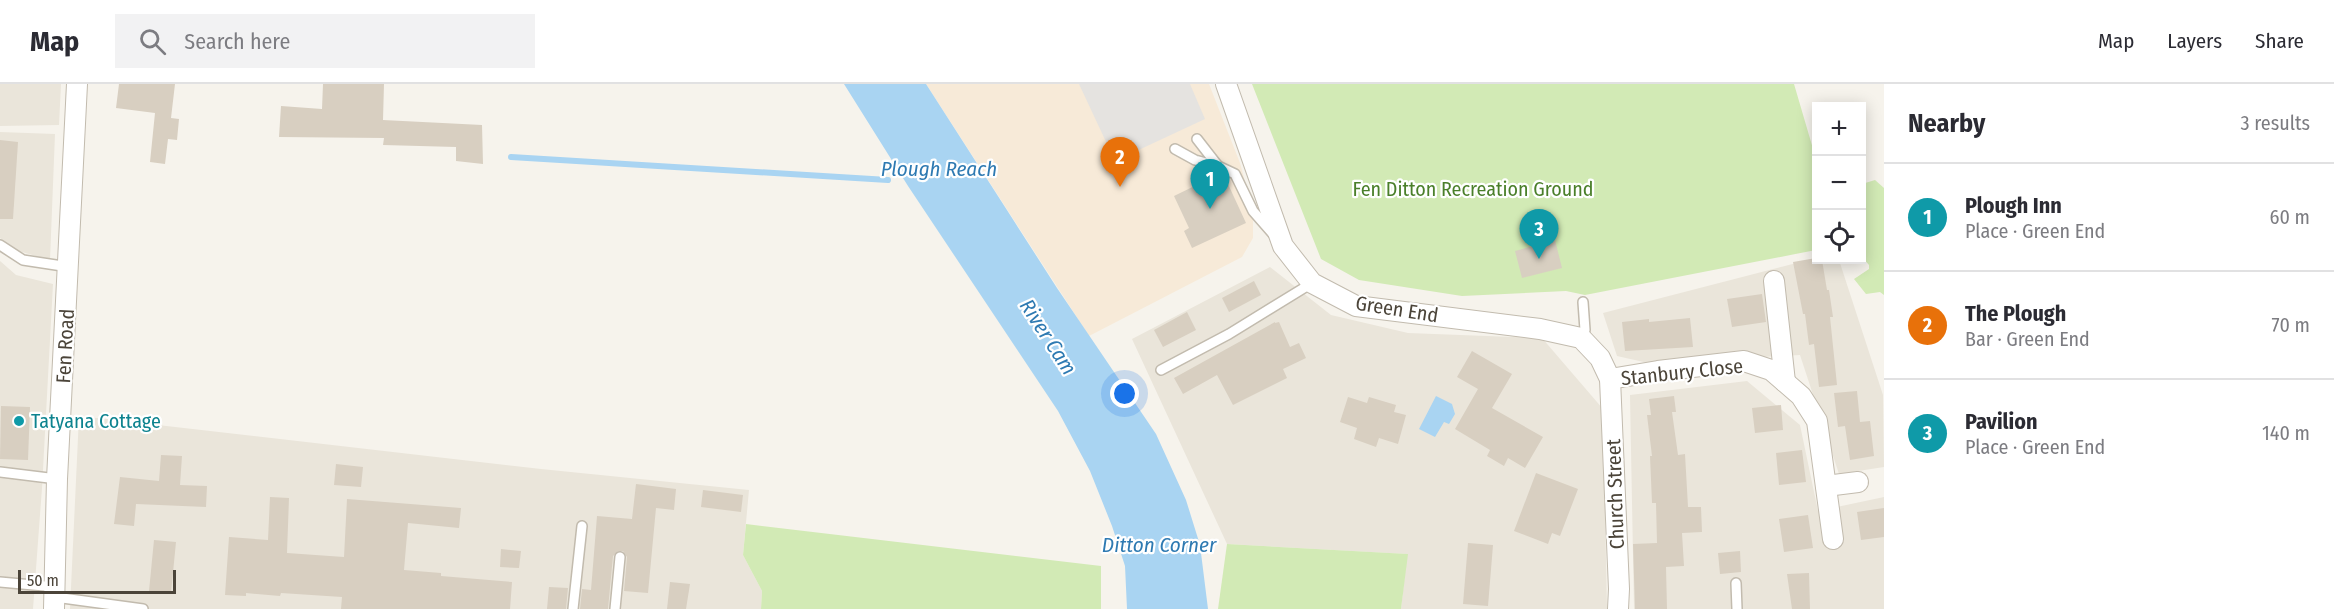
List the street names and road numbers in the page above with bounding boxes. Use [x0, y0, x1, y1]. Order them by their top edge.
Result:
street label: Green End [1354, 291, 1440, 327]
street label: Fen Road [51, 308, 79, 384]
street label: Stanbury Close [1620, 354, 1744, 390]
street label: Church Street [1601, 438, 1629, 550]

